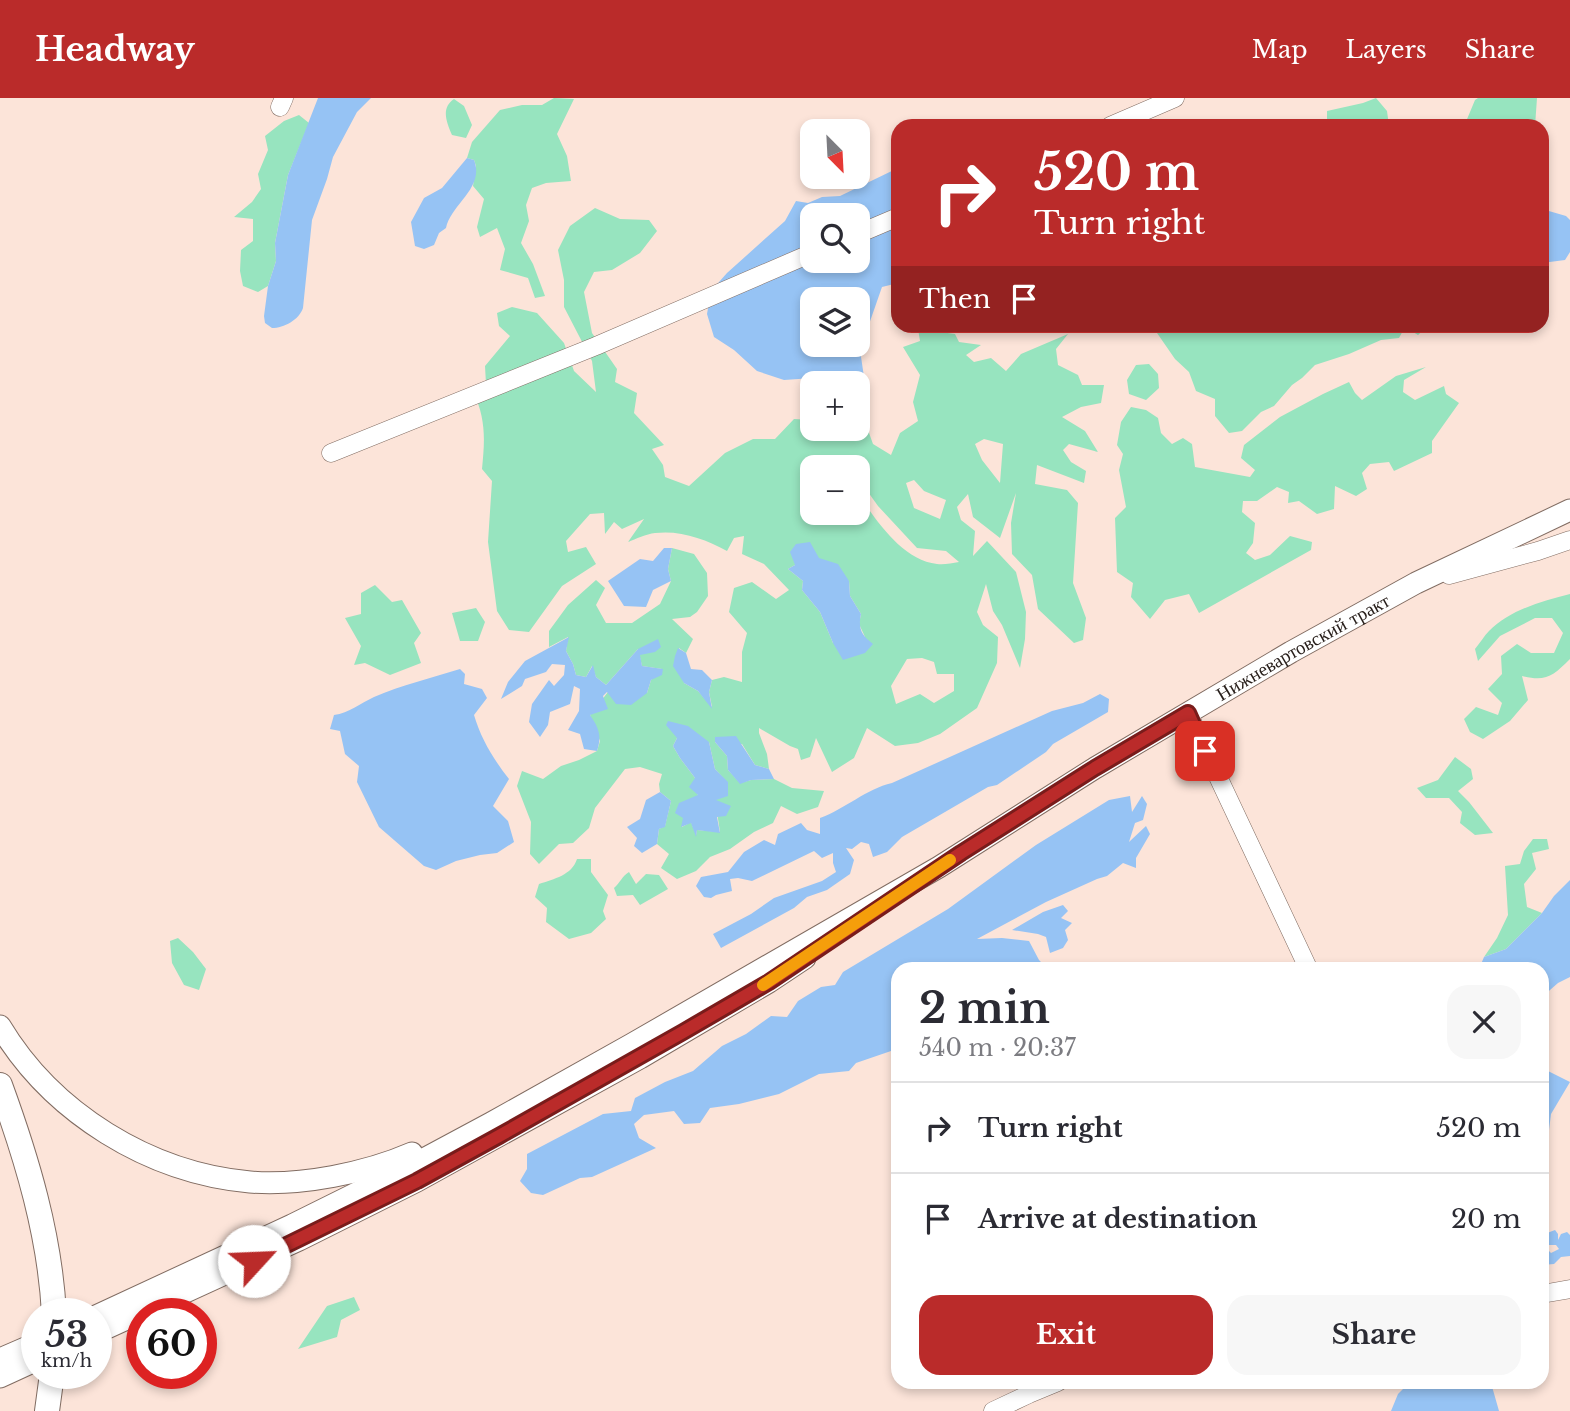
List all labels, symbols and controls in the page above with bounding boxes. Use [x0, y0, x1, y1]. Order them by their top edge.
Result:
text: Headway [35, 29, 195, 70]
text: Map [1252, 35, 1308, 64]
text: Layers [1346, 35, 1427, 64]
text: Share [1465, 35, 1535, 64]
north arrow [800, 119, 870, 189]
map controls [800, 119, 870, 525]
text: 520 m [1034, 142, 1199, 203]
icon: right [919, 147, 1010, 238]
button: search [800, 203, 870, 273]
text: Turn right [1034, 203, 1205, 243]
icon: arrive [1005, 280, 1043, 318]
text: Then [919, 283, 991, 315]
button: layers [800, 287, 870, 357]
button: + [800, 371, 870, 441]
button: − [800, 455, 870, 525]
street label: Нижневартовский тракт [1212, 589, 1394, 706]
pin [1175, 721, 1235, 781]
icon: arrive [1186, 732, 1224, 770]
text: 2 min [919, 982, 1050, 1034]
button: close [1447, 985, 1521, 1059]
text: 540 m · 20:37 [919, 1034, 1076, 1062]
icon: right [919, 1109, 957, 1147]
text: Turn right [978, 1112, 1123, 1144]
text: 520 m [1436, 1112, 1521, 1144]
icon: arrive [919, 1200, 957, 1238]
text: Arrive at destination [978, 1203, 1258, 1235]
text: 20 m [1451, 1203, 1521, 1235]
position arrow [217, 1224, 291, 1298]
button: Exit [919, 1295, 1213, 1375]
button: Share [1227, 1295, 1521, 1375]
speed limit sign: 60 [126, 1298, 217, 1389]
text: 53 [45, 1313, 88, 1356]
text: km/h [41, 1350, 92, 1372]

